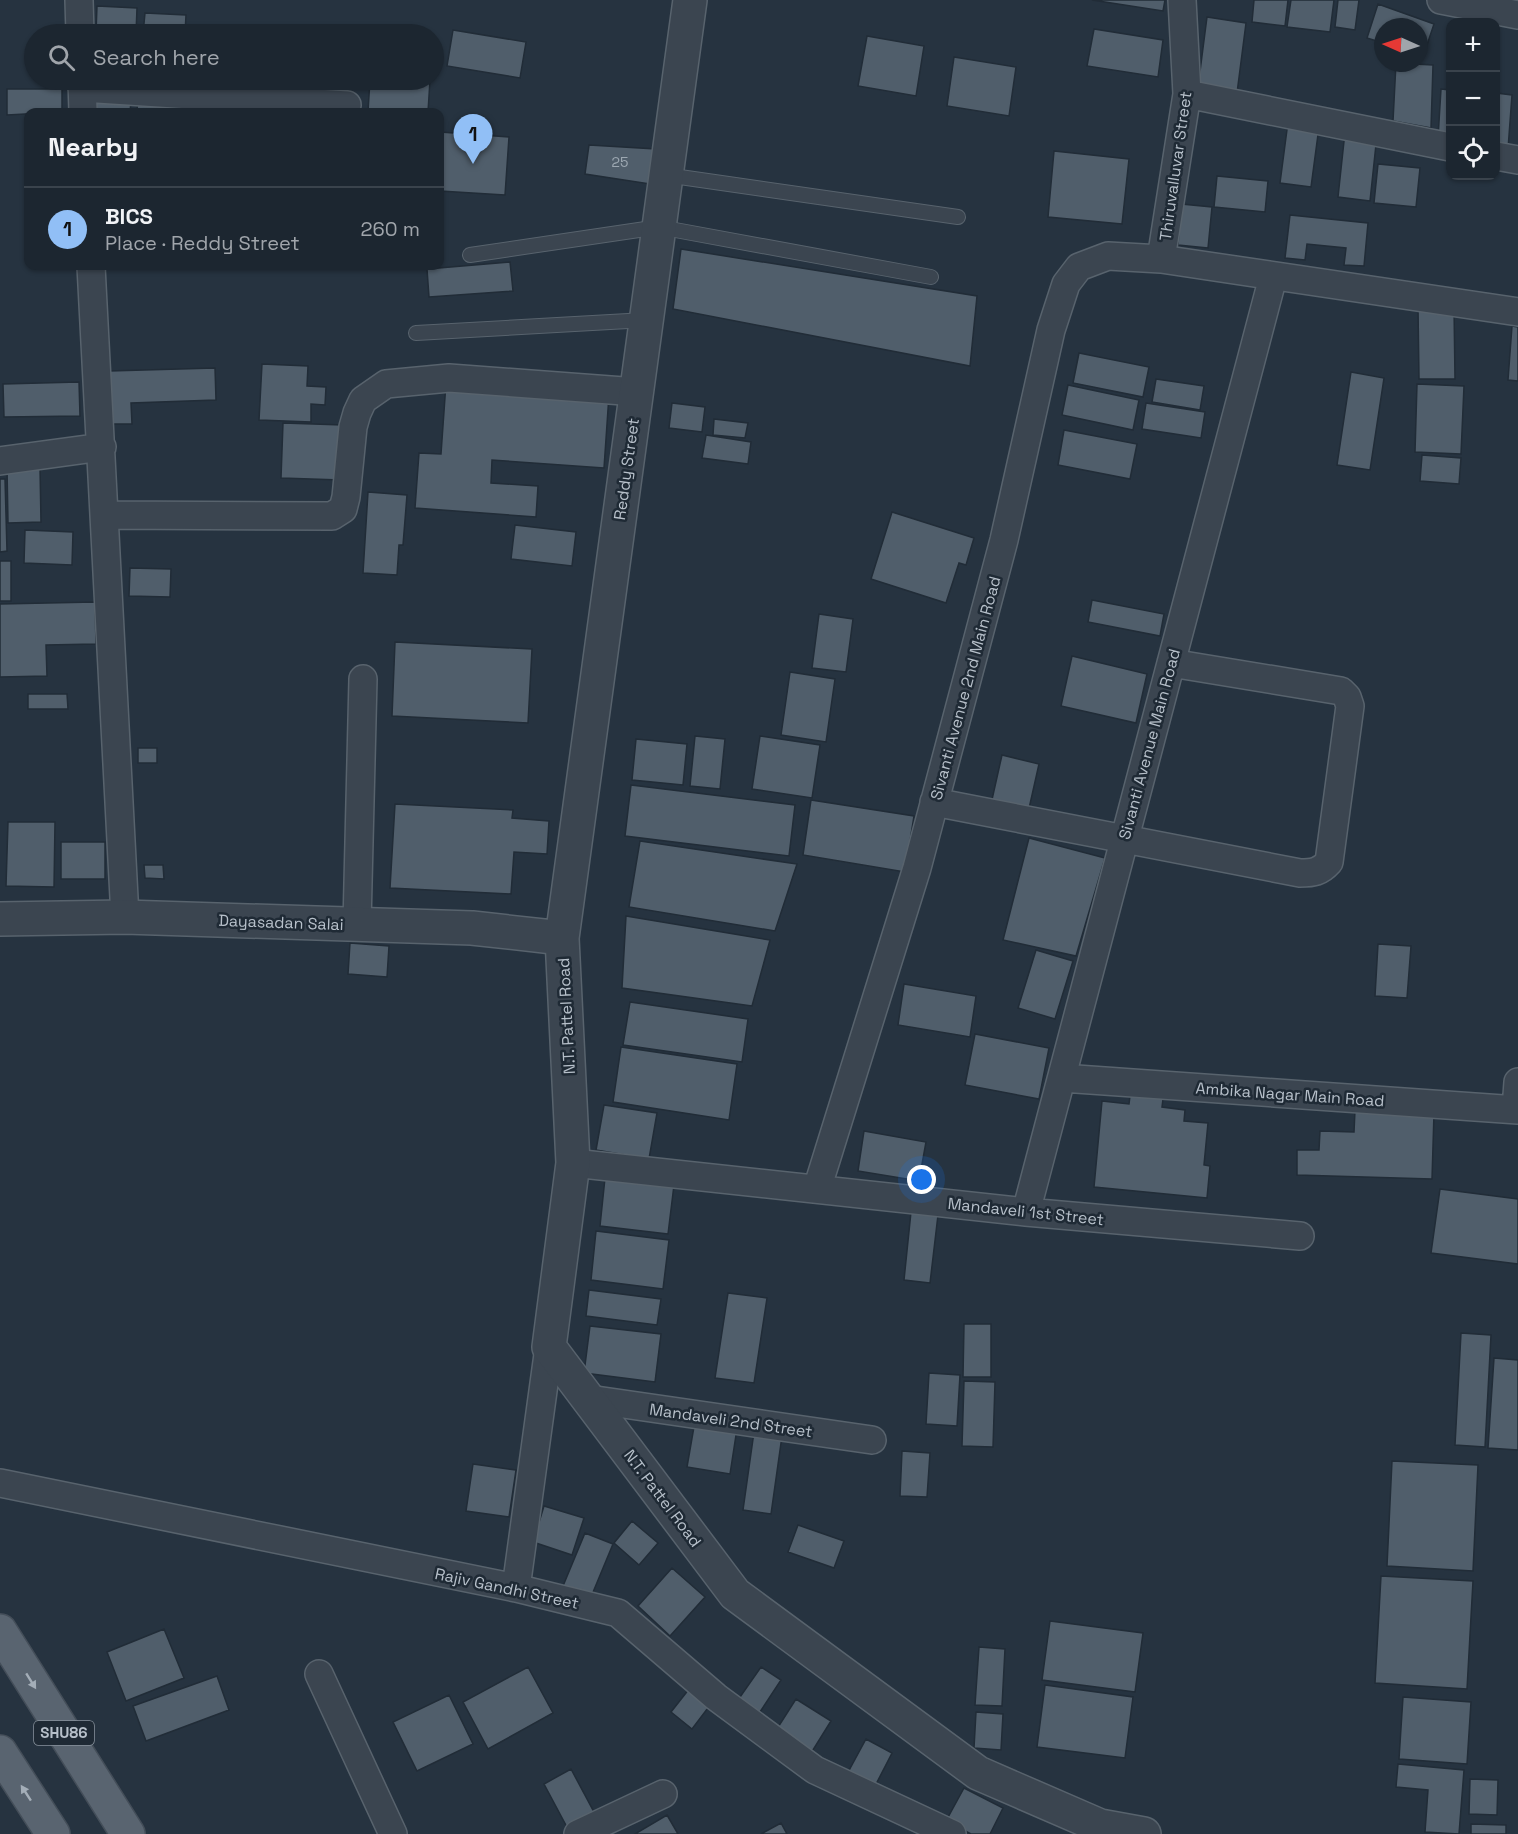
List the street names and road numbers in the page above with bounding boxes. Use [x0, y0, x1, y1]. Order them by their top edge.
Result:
street label: Thiruvalluvar Street [1155, 90, 1196, 242]
street label: Reddy Street [609, 417, 644, 522]
street label: Sivanti Avenue 2nd Main Road [925, 574, 1005, 802]
street label: Sivanti Avenue Main Road [1114, 646, 1185, 842]
street label: Dayasadan Salai [218, 910, 344, 935]
street label: N.T. Pattel Road [553, 957, 580, 1075]
street label: Ambika Nagar Main Road [1195, 1077, 1385, 1112]
street label: Mandaveli 1st Street [947, 1193, 1105, 1230]
street label: Mandaveli 2nd Street [648, 1399, 814, 1442]
street label: N.T. Pattel Road [619, 1445, 706, 1551]
street label: Rajiv Gandhi Street [433, 1563, 581, 1614]
road number: SHU86 [34, 1721, 94, 1745]

